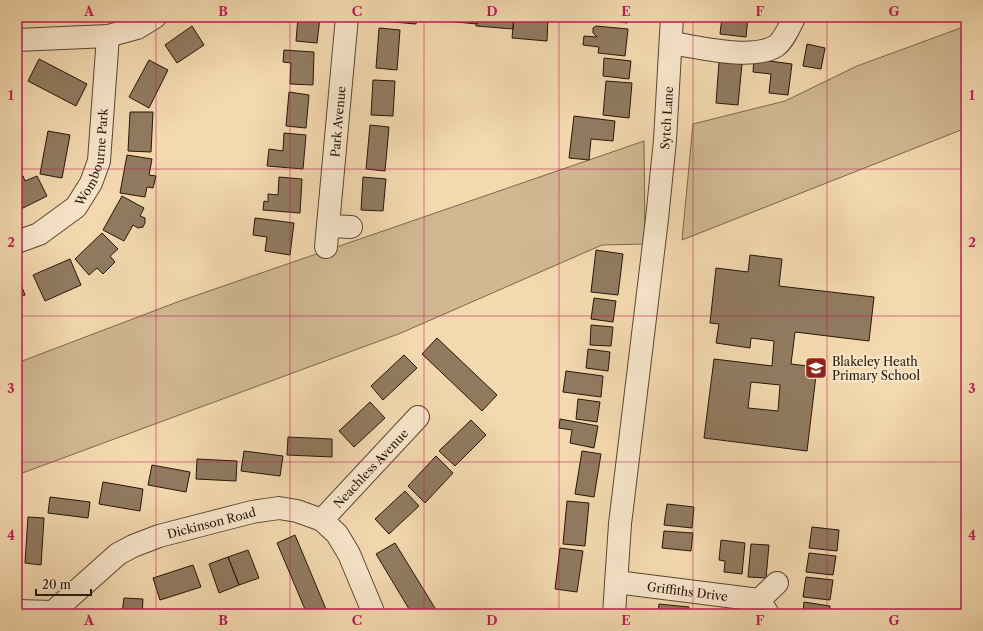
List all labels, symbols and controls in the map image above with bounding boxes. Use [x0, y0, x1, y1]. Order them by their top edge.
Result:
text: A [83, 3, 95, 19]
text: B [218, 3, 228, 19]
text: C [352, 3, 362, 19]
text: D [486, 3, 498, 19]
text: E [621, 3, 631, 19]
text: F [756, 3, 765, 19]
text: G [888, 3, 900, 19]
street label: Park Avenue [327, 85, 348, 158]
street label: Sytch Lane [657, 85, 676, 150]
text: 1 [8, 87, 14, 103]
text: 1 [969, 87, 975, 103]
street label: Wombourne Park [71, 107, 110, 209]
text: 2 [7, 234, 15, 250]
text: 2 [968, 234, 976, 250]
place label: Blakeley Heath Primary School [832, 354, 920, 383]
school or university icon: Blakeley Heath Primary School [803, 355, 829, 381]
text: 3 [7, 380, 15, 396]
text: 3 [968, 380, 976, 396]
street label: Neachless Avenue [330, 425, 411, 511]
street label: Dickinson Road [165, 504, 258, 541]
text: 4 [7, 527, 15, 543]
text: 4 [968, 527, 976, 543]
scale bar [36, 571, 91, 597]
text: 20 m [42, 577, 71, 592]
street label: Griffiths Drive [646, 578, 729, 604]
text: A [83, 612, 95, 628]
text: B [218, 612, 228, 628]
text: C [352, 612, 362, 628]
text: D [486, 612, 498, 628]
text: E [621, 612, 631, 628]
text: F [756, 612, 765, 628]
text: G [888, 612, 900, 628]

